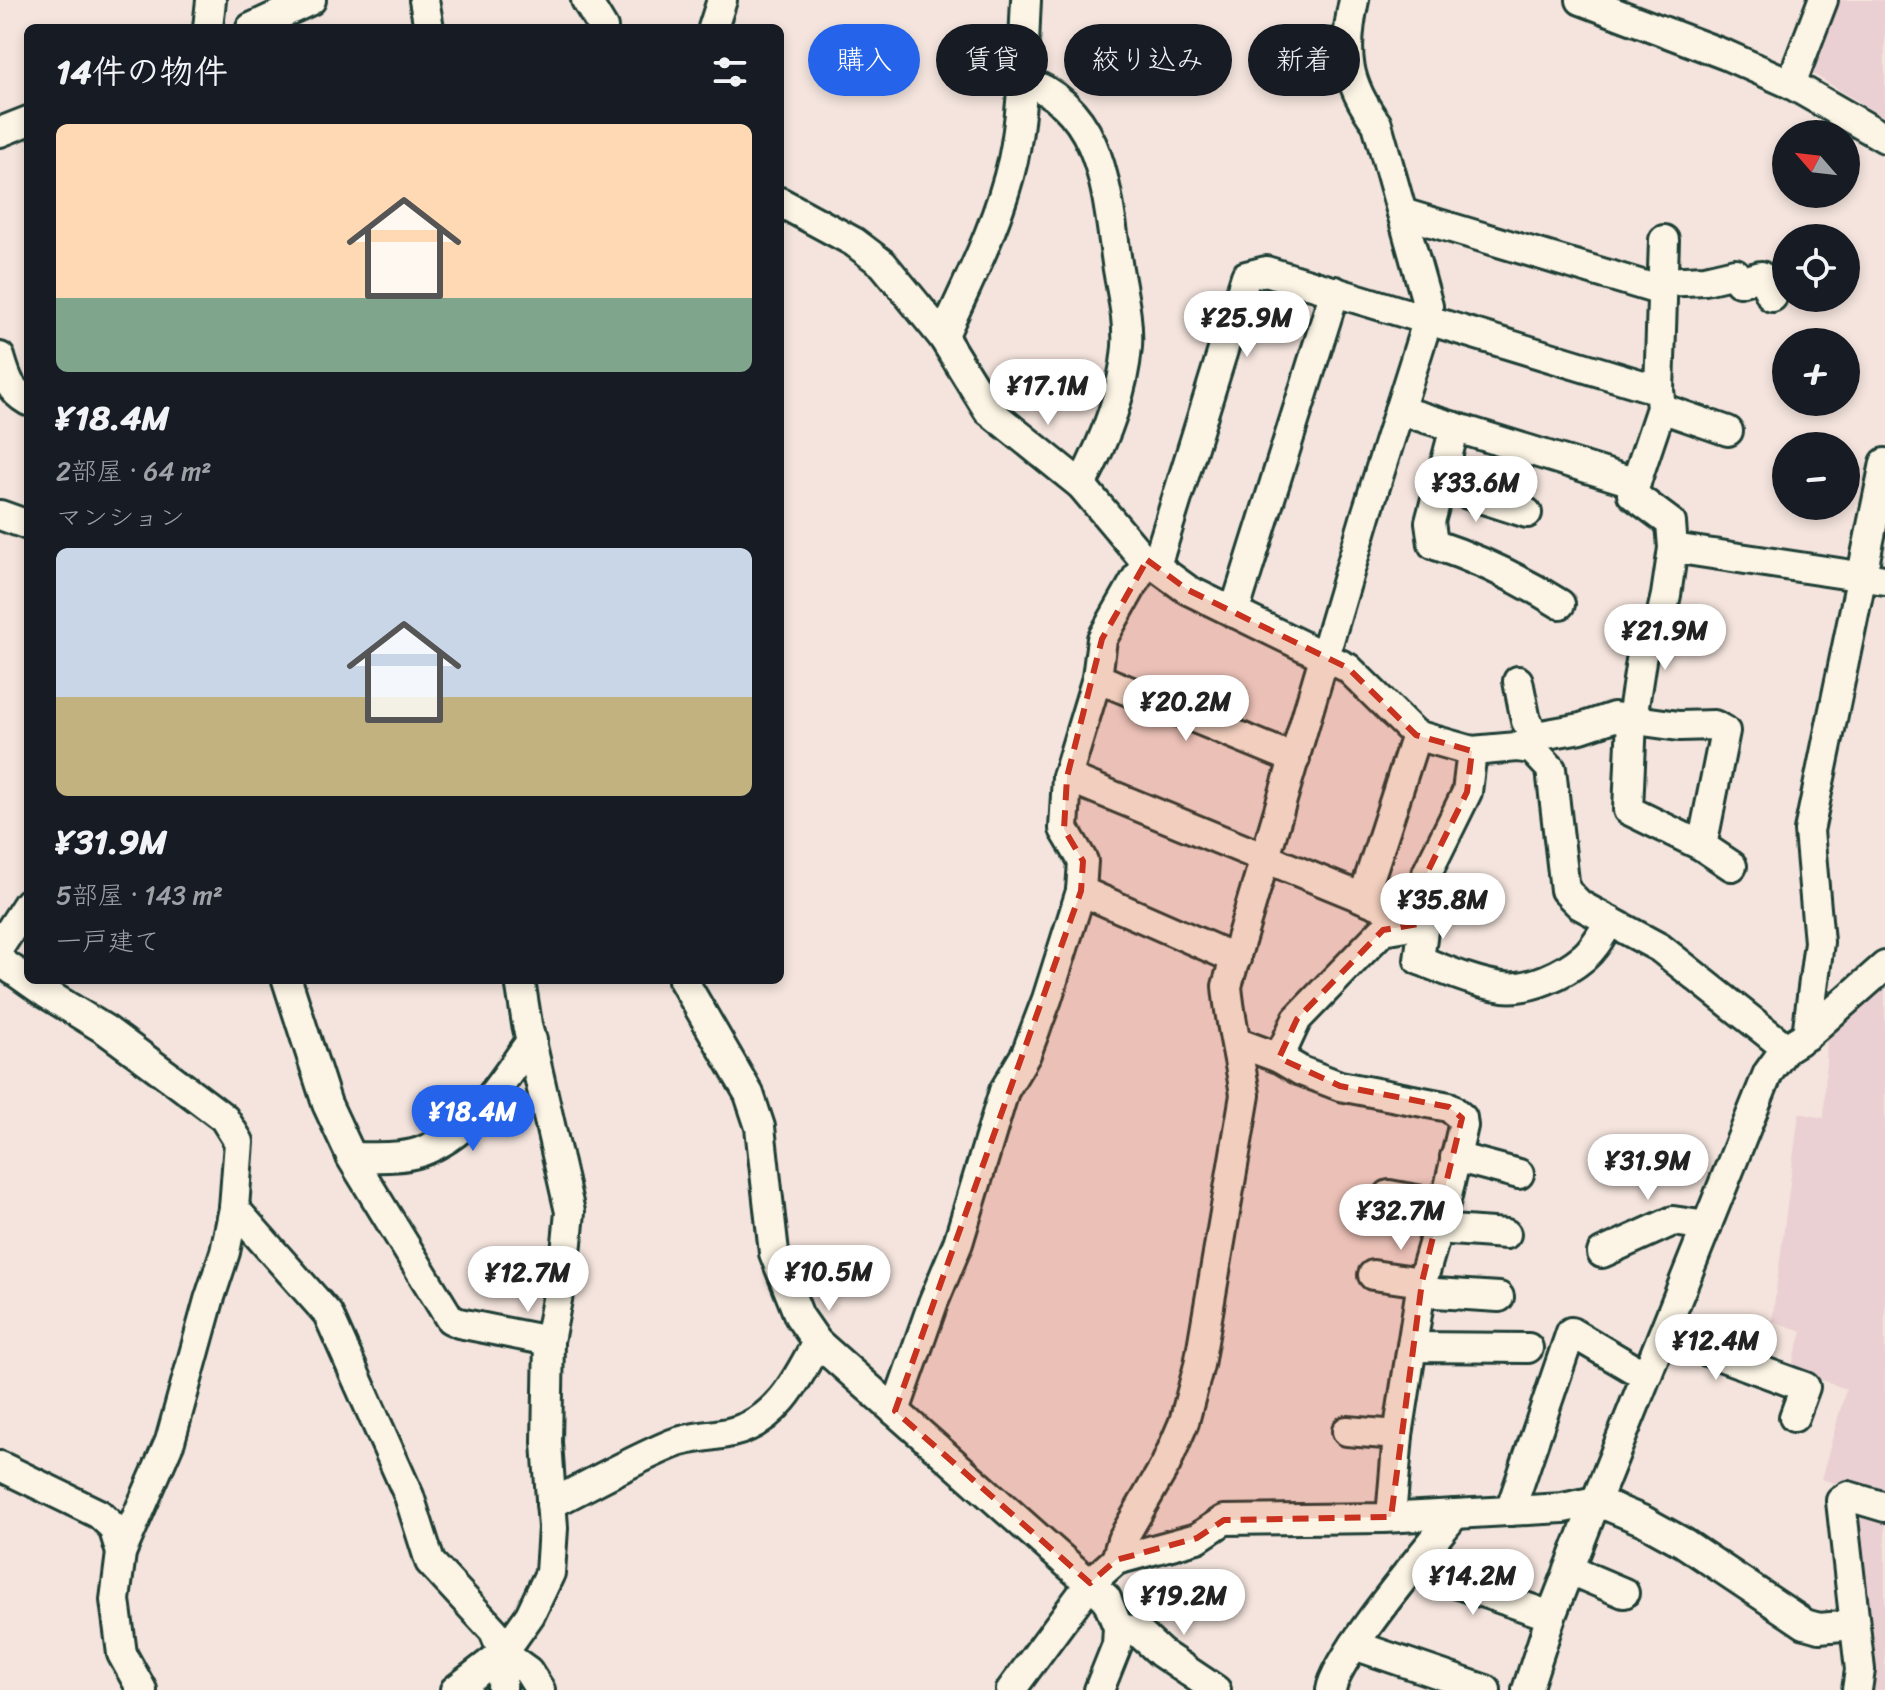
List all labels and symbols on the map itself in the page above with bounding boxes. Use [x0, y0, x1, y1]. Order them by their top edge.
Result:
north arrow [1772, 120, 1860, 208]
pin: ¥25.9M [1182, 291, 1312, 359]
pin: ¥17.1M [983, 359, 1113, 427]
pin: ¥33.6M [1411, 456, 1541, 524]
pin: ¥21.9M [1600, 604, 1730, 672]
pin: ¥20.2M [1121, 675, 1251, 743]
pin: ¥35.8M [1378, 873, 1508, 941]
pin: ¥18.4M [408, 1085, 538, 1153]
pin: ¥31.9M [1583, 1134, 1713, 1202]
pin: ¥32.7M [1336, 1184, 1466, 1252]
pin: ¥10.5M [764, 1245, 894, 1313]
pin: ¥12.7M [463, 1246, 593, 1314]
pin: ¥12.4M [1651, 1314, 1781, 1382]
pin: ¥14.2M [1408, 1549, 1538, 1617]
pin: ¥19.2M [1119, 1569, 1249, 1637]

